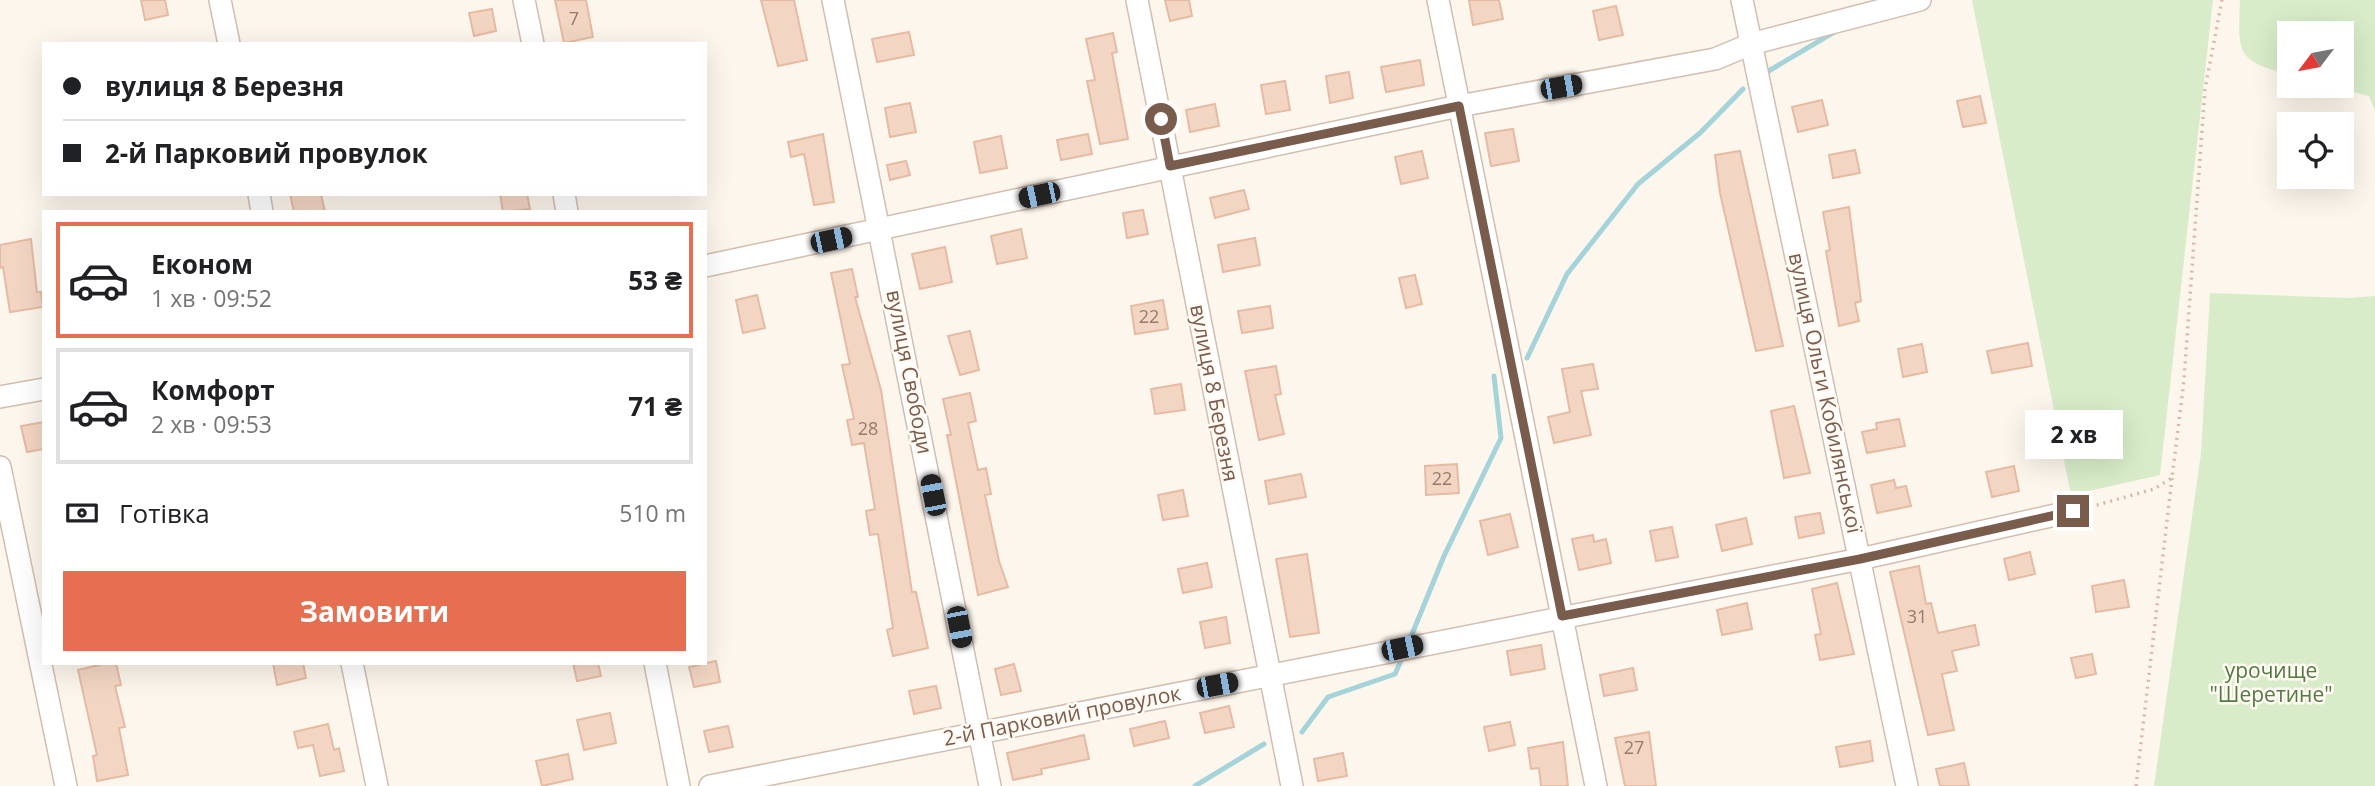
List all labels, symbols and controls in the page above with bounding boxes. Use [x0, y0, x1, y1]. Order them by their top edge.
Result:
house number: 7 [569, 6, 579, 30]
north arrow [2277, 21, 2354, 98]
map controls [2277, 21, 2354, 189]
text: вулиця 8 Березня [105, 68, 344, 104]
car [1539, 73, 1584, 101]
route start [1145, 103, 1177, 135]
button: locate [2277, 112, 2354, 189]
text: 2-й Парковий провулок [105, 135, 428, 171]
car [1017, 180, 1062, 210]
car [809, 225, 854, 255]
text: Економ [151, 246, 253, 282]
icon: car [67, 249, 130, 312]
street label: вулиця Ольги Кобилянської [1783, 250, 1870, 536]
text: 53 ₴ [628, 262, 682, 298]
text: 1 хв · 09:52 [151, 282, 272, 314]
street label: вулиця Свободи [880, 287, 940, 456]
street label: вулиця 8 Березня [1184, 302, 1246, 484]
house number: 22 [1139, 304, 1159, 328]
text: Комфорт [151, 372, 275, 408]
icon: car [67, 375, 130, 438]
text: 71 ₴ [628, 388, 682, 424]
text: 2 хв · 09:53 [151, 408, 272, 440]
callout: 2 хв [2024, 410, 2122, 458]
house number: 28 [858, 416, 878, 440]
text: 2 хв [2051, 418, 2097, 450]
house number: 22 [1432, 466, 1452, 490]
car [919, 472, 948, 518]
icon: cash [63, 494, 101, 532]
text: Готівка [119, 495, 210, 531]
route end [2057, 495, 2089, 527]
text: 510 m [619, 497, 686, 529]
button: Замовити [63, 571, 686, 651]
car [945, 604, 974, 650]
house number: 31 [1907, 604, 1927, 628]
car [1380, 633, 1425, 663]
park label: урочище "Шеретине" [2209, 656, 2333, 708]
car [1195, 671, 1240, 699]
street label: 2-й Парковий провулок [941, 678, 1183, 752]
house number: 27 [1624, 735, 1644, 759]

